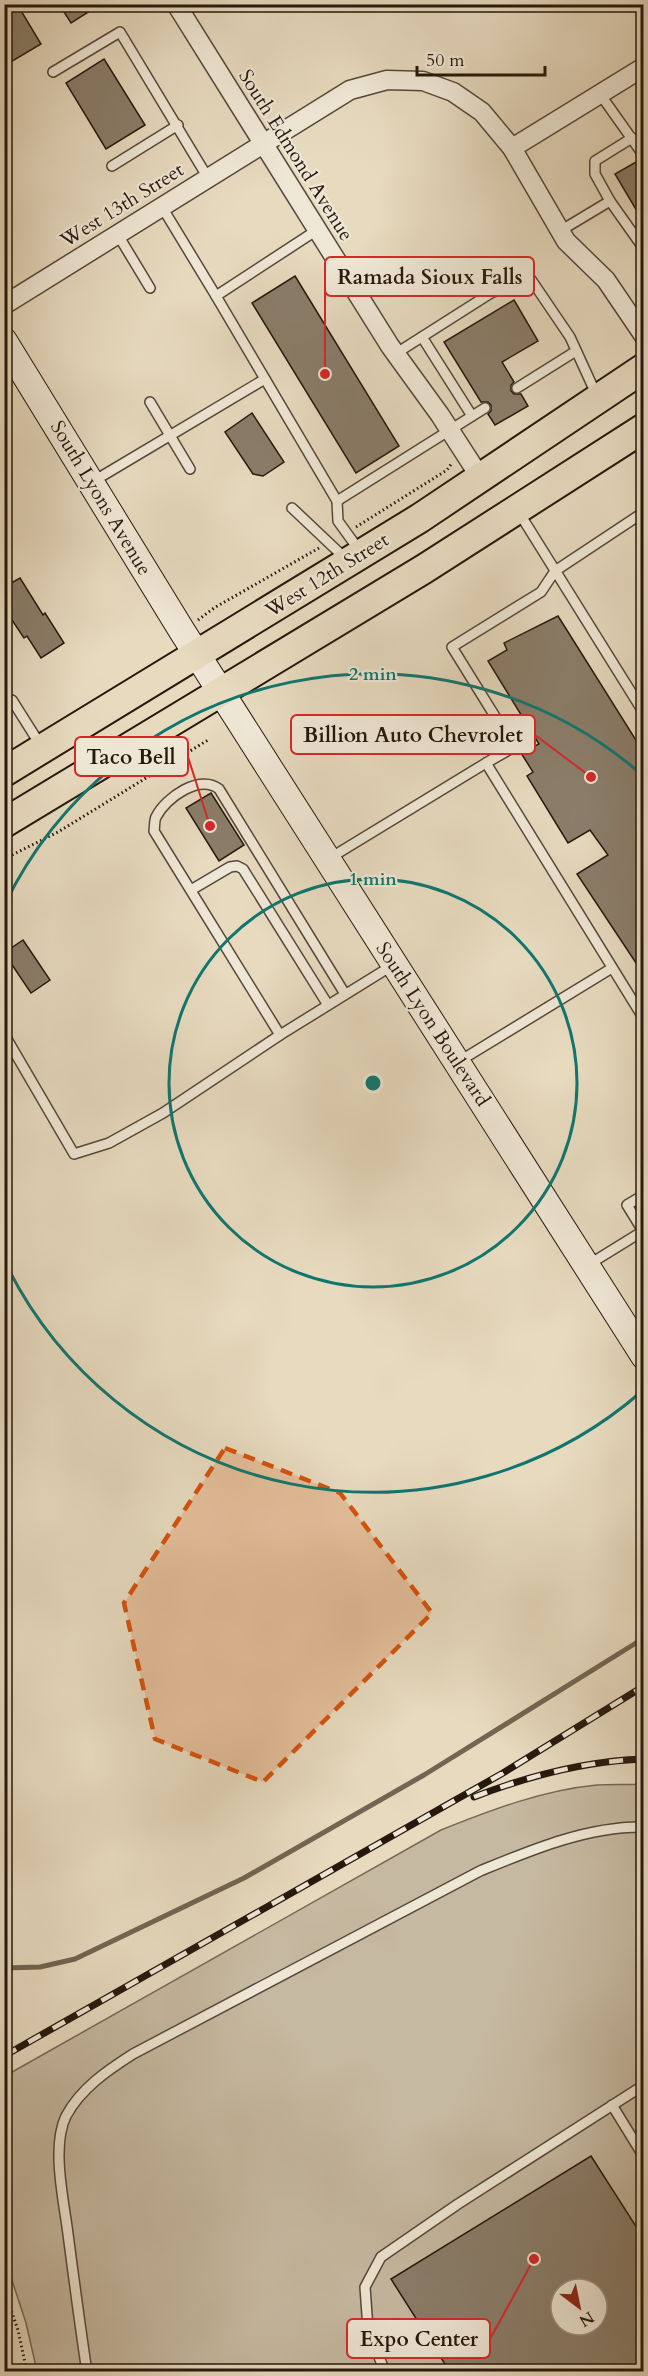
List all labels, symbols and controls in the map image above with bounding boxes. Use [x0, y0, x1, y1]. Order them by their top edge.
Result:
scale bar [417, 39, 544, 77]
text: 50 m [426, 48, 465, 73]
street label: South Edmond Avenue [232, 64, 360, 246]
street label: West 13th Street [54, 156, 189, 254]
callout: Ramada Sioux Falls [325, 257, 534, 296]
text: Ramada Sioux Falls [337, 263, 523, 292]
street label: South Lyons Avenue [44, 416, 158, 580]
street label: West 12th Street [259, 526, 394, 624]
text: 2 min [349, 662, 397, 687]
callout: Billion Auto Chevrolet [291, 715, 535, 754]
text: Billion Auto Chevrolet [303, 721, 524, 750]
callout: Taco Bell [75, 737, 188, 776]
text: Taco Bell [86, 743, 176, 772]
text: 1 min [349, 867, 397, 892]
street label: South Lyon Boulevard [370, 937, 497, 1112]
centre of rings [363, 1073, 383, 1093]
north arrow [549, 2277, 609, 2337]
text: N [575, 2306, 598, 2332]
callout: Expo Center [347, 2319, 490, 2358]
text: Expo Center [360, 2325, 479, 2354]

